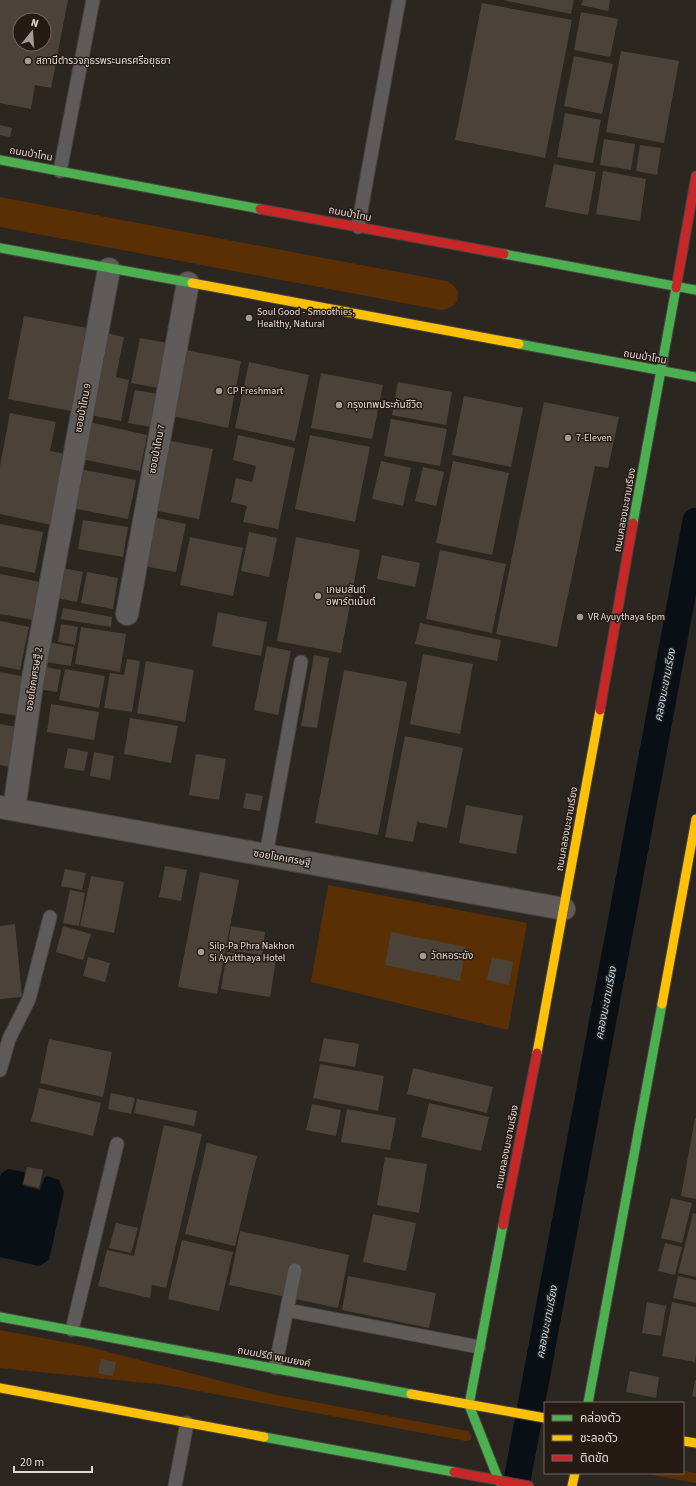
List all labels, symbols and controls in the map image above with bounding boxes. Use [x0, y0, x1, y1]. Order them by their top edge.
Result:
north arrow [12, 12, 52, 52]
text: N [29, 15, 40, 31]
place label: สถานีตำรวจภูธรพระนครศรีอยุธยา [36, 54, 170, 68]
marker: สถานีตำรวจภูธรพระนครศรีอยุธยา [23, 56, 33, 66]
street label: ถนนป่าโทน [8, 143, 54, 165]
street label: ถนนป่าโทน [327, 203, 373, 225]
place label: Soul Good - Smoothies, Healthy, Natural [257, 305, 355, 331]
marker: Soul Good - Smoothies, Healthy, Natural [244, 313, 254, 323]
street label: ถนนป่าโทน [622, 346, 668, 368]
street label: ซอยป่าโทน 9 [71, 382, 95, 434]
place label: CP Freshmart [227, 384, 284, 398]
marker: CP Freshmart [214, 386, 224, 396]
place label: กรุงเทพประกันชีวิต [347, 398, 422, 412]
marker: กรุงเทพประกันชีวิต [334, 400, 344, 410]
street label: ซอยป่าโทน 7 [145, 423, 169, 475]
place label: 7-Eleven [576, 431, 612, 445]
marker: 7-Eleven [563, 433, 573, 443]
street label: ถนนคลองมะขามเรียง [611, 467, 639, 553]
place label: เกษมสันต์ อพาร์ตเม้นต์ [326, 583, 376, 609]
marker: เกษมสันต์ อพาร์ตเม้นต์ [313, 591, 323, 601]
place label: VR Ayuythaya 6pm [588, 610, 665, 624]
marker: VR Ayuythaya 6pm [575, 612, 585, 622]
street label: ซอยโชคเศรษฐี 2 [22, 646, 46, 712]
water label: คลองมะขามเรียง [651, 646, 680, 723]
street label: ถนนคลองมะขามเรียง [553, 786, 581, 872]
street label: ซอยโชคเศรษฐี [252, 846, 312, 870]
place label: Silp-Pa Phra Nakhon Si Ayutthaya Hotel [209, 939, 295, 965]
marker: Silp-Pa Phra Nakhon Si Ayutthaya Hotel [196, 947, 206, 957]
place label: วัดหอระฆัง [431, 949, 473, 963]
marker: วัดหอระฆัง [418, 951, 428, 961]
water label: คลองมะขามเรียง [592, 964, 621, 1041]
street label: ถนนคลองมะขามเรียง [492, 1104, 522, 1190]
water label: คลองมะขามเรียง [533, 1283, 562, 1360]
street label: ถนนปรีดี พนมยงค์ [236, 1343, 312, 1371]
legend [544, 1402, 684, 1474]
text: คล่องตัว [580, 1410, 621, 1427]
text: ชะลอตัว [580, 1430, 618, 1447]
scale bar [14, 1448, 92, 1474]
text: ติดขัด [580, 1450, 609, 1467]
text: 20 m [20, 1454, 44, 1471]

